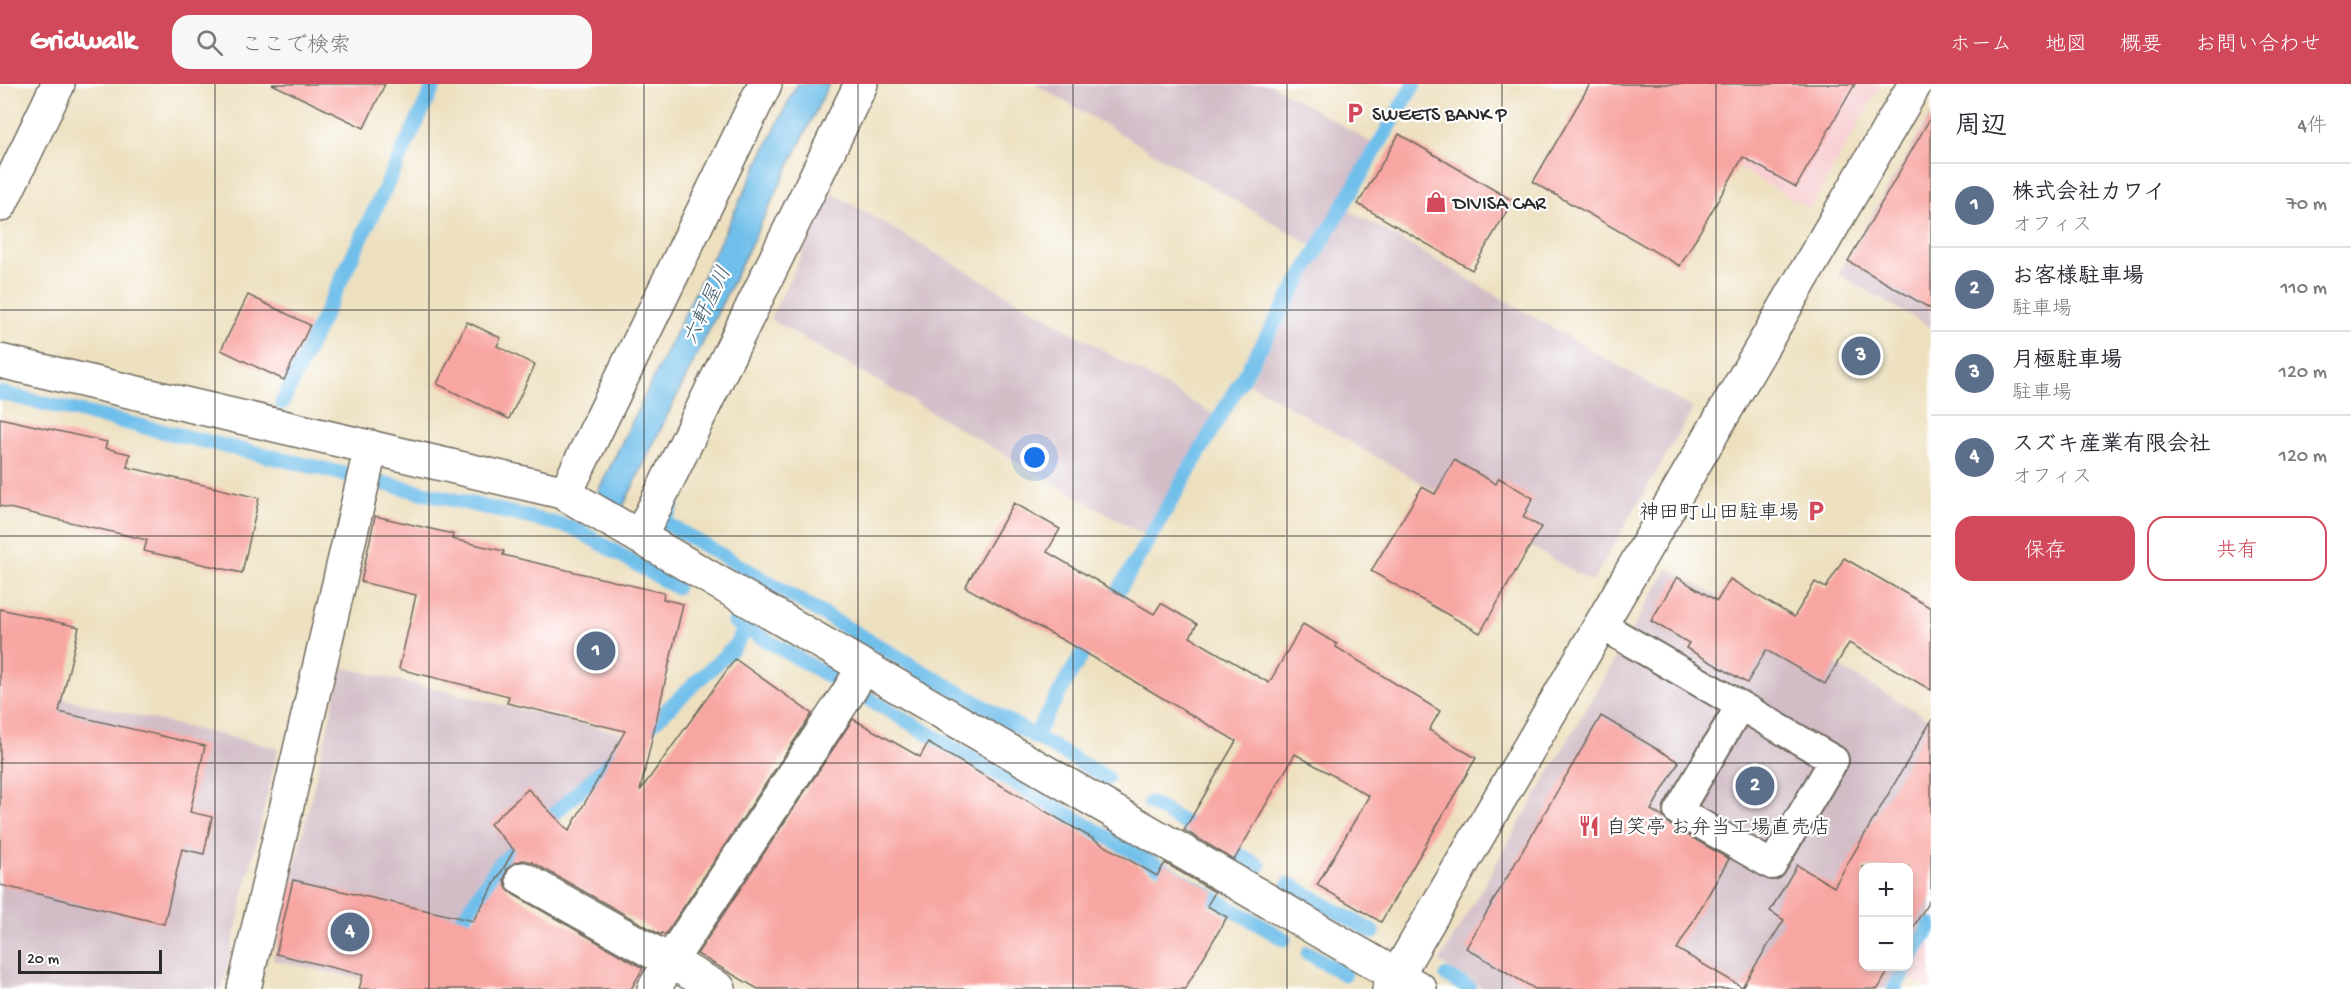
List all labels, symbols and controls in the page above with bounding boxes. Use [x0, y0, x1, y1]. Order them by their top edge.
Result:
search box [172, 15, 592, 69]
text: Gridwalk [30, 26, 136, 59]
icon: search [193, 26, 226, 59]
text: ここで検索 [241, 34, 351, 60]
text: ホーム [1950, 34, 2012, 59]
text: 地図 [2045, 34, 2087, 59]
text: 概要 [2120, 34, 2162, 59]
text: お問い合わせ [2195, 34, 2321, 59]
parking icon: SWEETS BANK P [1343, 101, 1367, 125]
place label: SWEETS BANK P [1372, 105, 1508, 128]
text: 周辺 [1955, 113, 2007, 144]
text: 4件 [2298, 116, 2327, 139]
text: 株式会社カワイ [2012, 181, 2166, 207]
shop icon: DIVISA CAR [1424, 190, 1448, 214]
place label: DIVISA CAR [1451, 194, 1547, 217]
text: 1 [1970, 194, 1979, 217]
text: 70 m [2286, 194, 2327, 217]
text: オフィス [2012, 215, 2092, 238]
water label: 六軒屋川 [679, 263, 739, 350]
text: お客様駐車場 [2012, 265, 2144, 291]
text: 2 [1970, 278, 1979, 301]
text: 110 m [2281, 278, 2327, 301]
text: 駐車場 [2012, 299, 2072, 322]
pin: 3 [1842, 334, 1880, 378]
text: 月極駐車場 [2012, 349, 2122, 375]
text: 3 [1969, 362, 1980, 385]
text: 120 m [2279, 362, 2327, 385]
text: 駐車場 [2012, 383, 2072, 406]
text: スズキ産業有限会社 [2012, 433, 2211, 459]
your location [1020, 443, 1049, 472]
text: 4 [1970, 446, 1979, 469]
text: 120 m [2279, 446, 2327, 469]
text: オフィス [2012, 467, 2092, 490]
parking icon: 神田町山田駐車場 [1804, 499, 1828, 523]
place label: 神田町山田駐車場 [1639, 501, 1799, 526]
button: 保存 [1955, 516, 2135, 581]
button: 共有 [2147, 516, 2327, 581]
pin: 1 [576, 628, 616, 674]
pin: 2 [1736, 764, 1774, 808]
restaurant icon: 自笑亭 お弁当工場直売店 [1577, 814, 1601, 838]
place label: 自笑亭 お弁当工場直売店 [1606, 816, 1831, 841]
map controls [1859, 863, 1913, 971]
button: + [1859, 863, 1913, 917]
pin: 4 [330, 910, 370, 954]
button: − [1859, 917, 1913, 971]
scale bar [18, 947, 162, 974]
text: 20 m [27, 951, 59, 970]

